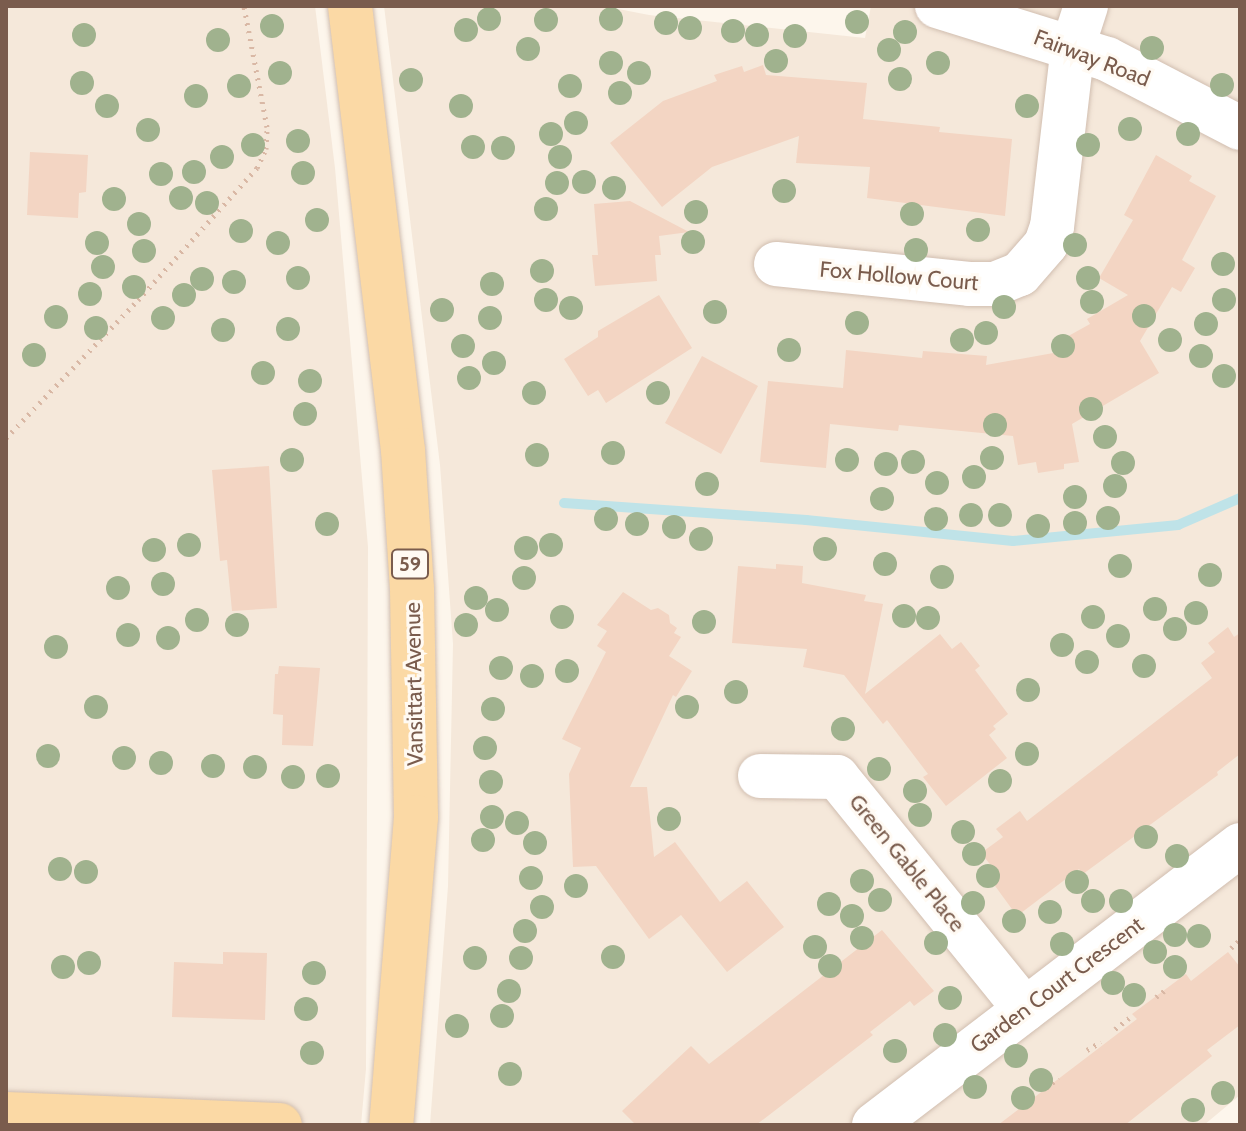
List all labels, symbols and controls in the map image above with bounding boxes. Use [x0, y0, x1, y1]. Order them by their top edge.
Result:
street label: Fairway Road [1030, 24, 1154, 92]
street label: Fox Hollow Court [818, 256, 980, 296]
road number: 59 [390, 548, 430, 580]
street label: Vansittart Avenue [399, 602, 429, 766]
street label: Green Gable Place [843, 789, 971, 937]
street label: Garden Court Crescent [965, 911, 1149, 1059]

